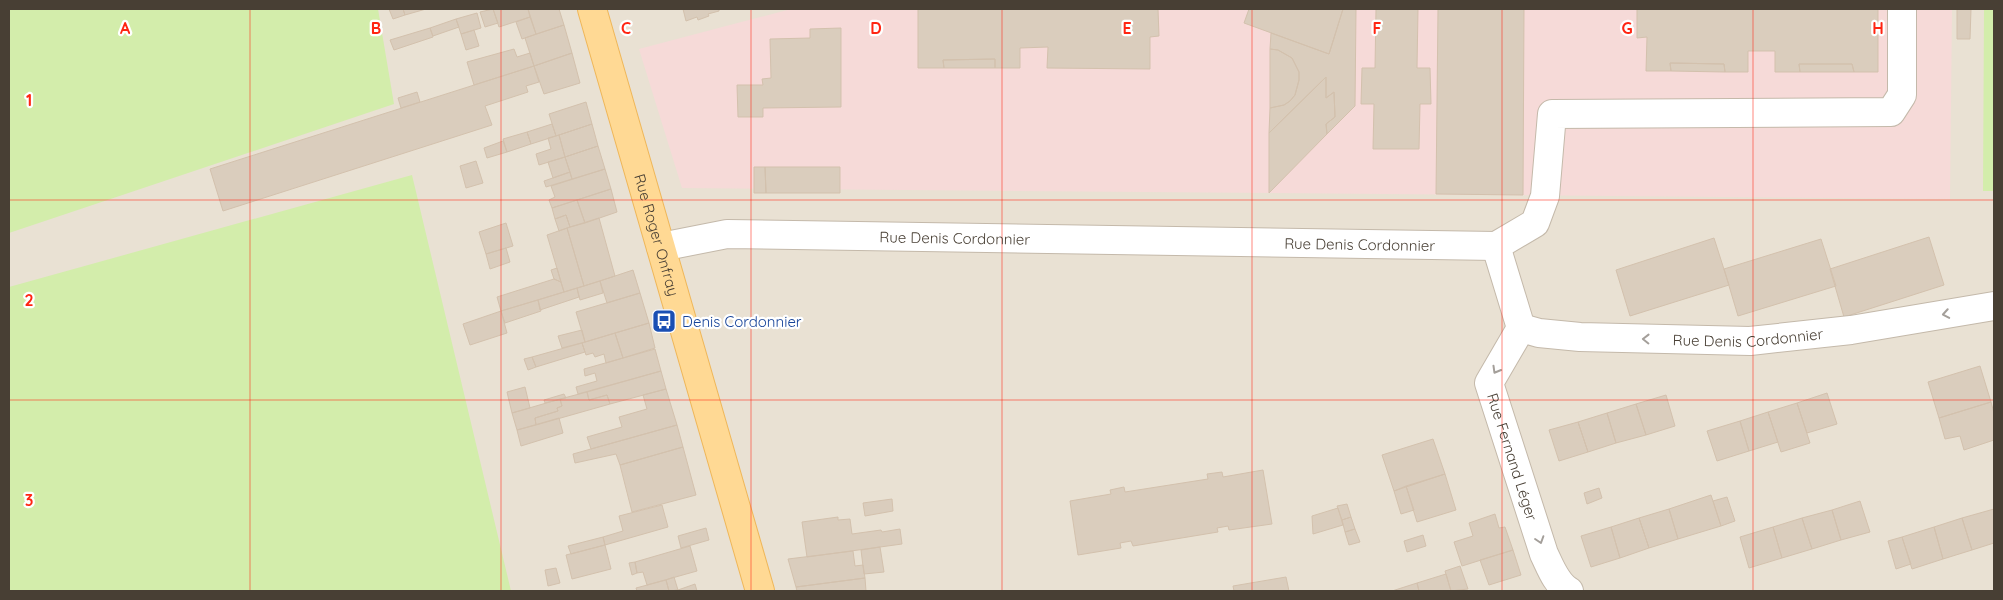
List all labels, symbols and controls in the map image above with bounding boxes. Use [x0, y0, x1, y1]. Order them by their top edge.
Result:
text: A [120, 18, 131, 38]
text: B [371, 18, 381, 38]
text: C [621, 18, 631, 38]
text: D [870, 18, 882, 38]
text: E [1122, 18, 1132, 38]
text: F [1373, 18, 1382, 38]
text: G [1621, 18, 1633, 38]
text: H [1872, 18, 1884, 38]
text: 1 [26, 90, 32, 110]
street label: Rue Roger Onfray [631, 171, 684, 298]
street label: Rue Denis Cordonnier [879, 227, 1030, 248]
street label: Rue Denis Cordonnier [1284, 233, 1435, 255]
text: 2 [24, 290, 34, 310]
bus stop icon: Denis Cordonnier [651, 308, 677, 334]
one-way arrow [1942, 308, 1951, 318]
place label: Denis Cordonnier [682, 312, 802, 331]
street label: Rue Denis Cordonnier [1672, 324, 1824, 351]
one-way arrow [1642, 334, 1650, 345]
one-way arrow [1492, 365, 1502, 374]
street label: Rue Fernand Léger [1483, 390, 1542, 523]
text: 3 [25, 490, 33, 510]
one-way arrow [1534, 535, 1544, 544]

